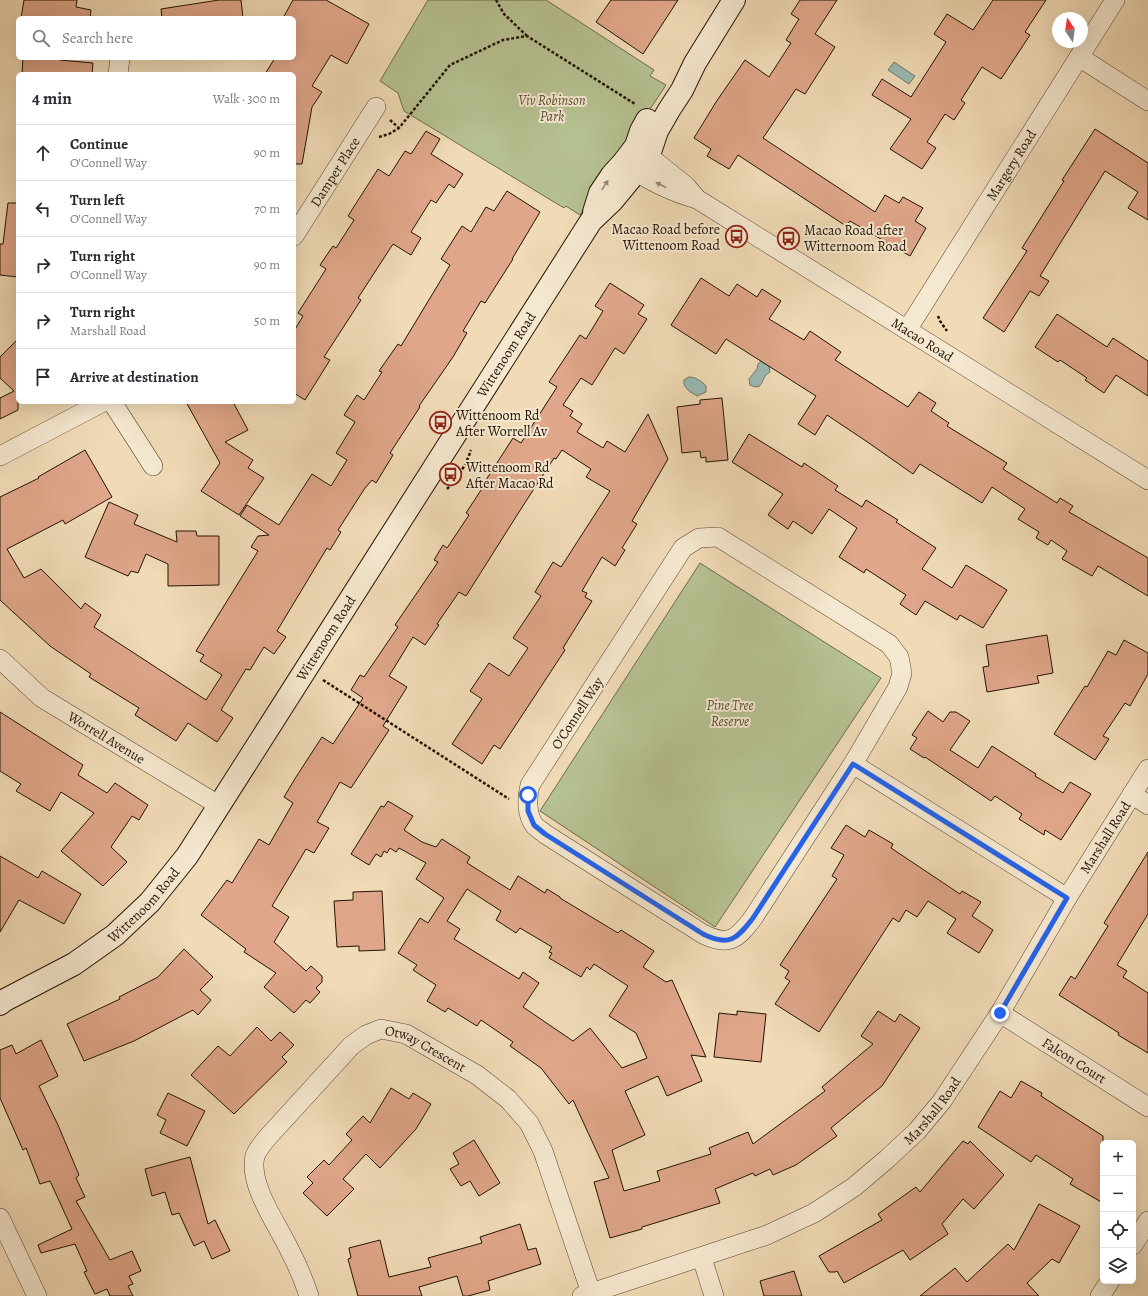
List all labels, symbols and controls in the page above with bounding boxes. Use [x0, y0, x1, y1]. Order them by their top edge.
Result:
north arrow [1052, 12, 1088, 48]
search box [16, 16, 296, 60]
icon: search [30, 27, 52, 49]
text: Search here [62, 28, 133, 48]
text: 4 min [32, 87, 72, 110]
text: Walk · 300 m [213, 90, 280, 107]
park label: Viv Robinson Park [518, 91, 586, 126]
street label: Margery Road [982, 126, 1041, 205]
street label: Damper Place [306, 133, 365, 211]
text: Continue [70, 134, 128, 154]
icon: ahead [32, 142, 54, 164]
text: 90 m [254, 144, 280, 161]
text: O'Connell Way [70, 154, 147, 171]
one-way arrow [601, 180, 609, 190]
one-way arrow [655, 182, 666, 188]
text: Turn left [70, 190, 125, 210]
icon: left [32, 198, 54, 220]
text: 70 m [254, 200, 280, 217]
text: O'Connell Way [70, 210, 147, 227]
place label: Macao Road before Wittenoom Road [612, 220, 720, 255]
place label: Macao Road after Witternoom Road [803, 221, 907, 256]
bus stop icon: Macao Road before Wittenoom Road [723, 224, 749, 250]
bus stop icon: Macao Road after Witternoom Road [775, 225, 801, 251]
text: Turn right [70, 246, 135, 266]
icon: right [32, 254, 54, 276]
text: 90 m [254, 256, 280, 273]
text: O'Connell Way [70, 266, 147, 283]
text: Turn right [70, 302, 135, 322]
street label: Wittenoom Road [472, 308, 541, 402]
icon: right [32, 310, 54, 332]
text: 50 m [254, 312, 280, 329]
street label: Macao Road [888, 313, 957, 367]
text: Marshall Road [70, 322, 146, 339]
icon: arrive [32, 366, 54, 388]
text: Arrive at destination [70, 367, 199, 387]
place label: Wittenoom Rd After Worrell Av [455, 406, 548, 441]
bus stop icon: Wittenoom Rd After Worrell Av [427, 410, 453, 436]
place label: Wittenoom Rd After Macao Rd [465, 458, 554, 493]
bus stop icon: Wittenoom Rd After Macao Rd [438, 462, 464, 488]
street label: Wittenoom Road [291, 592, 361, 685]
street label: O'Connell Way [547, 673, 608, 753]
park label: Pine Tree Reserve [707, 696, 753, 731]
street label: Worrell Avenue [63, 706, 149, 768]
route start [519, 786, 537, 804]
street label: Marshall Road [1076, 797, 1136, 877]
street label: Wittenoom Road [103, 863, 184, 948]
route end [991, 1004, 1009, 1022]
street label: Otway Crescent [383, 1021, 470, 1077]
street label: Falcon Court [1038, 1033, 1110, 1088]
street label: Marshall Road [899, 1073, 966, 1149]
map controls [1100, 1140, 1136, 1284]
button: + [1100, 1140, 1136, 1176]
button: − [1100, 1176, 1136, 1212]
button: locate [1100, 1212, 1136, 1248]
button: layers [1100, 1248, 1136, 1284]

